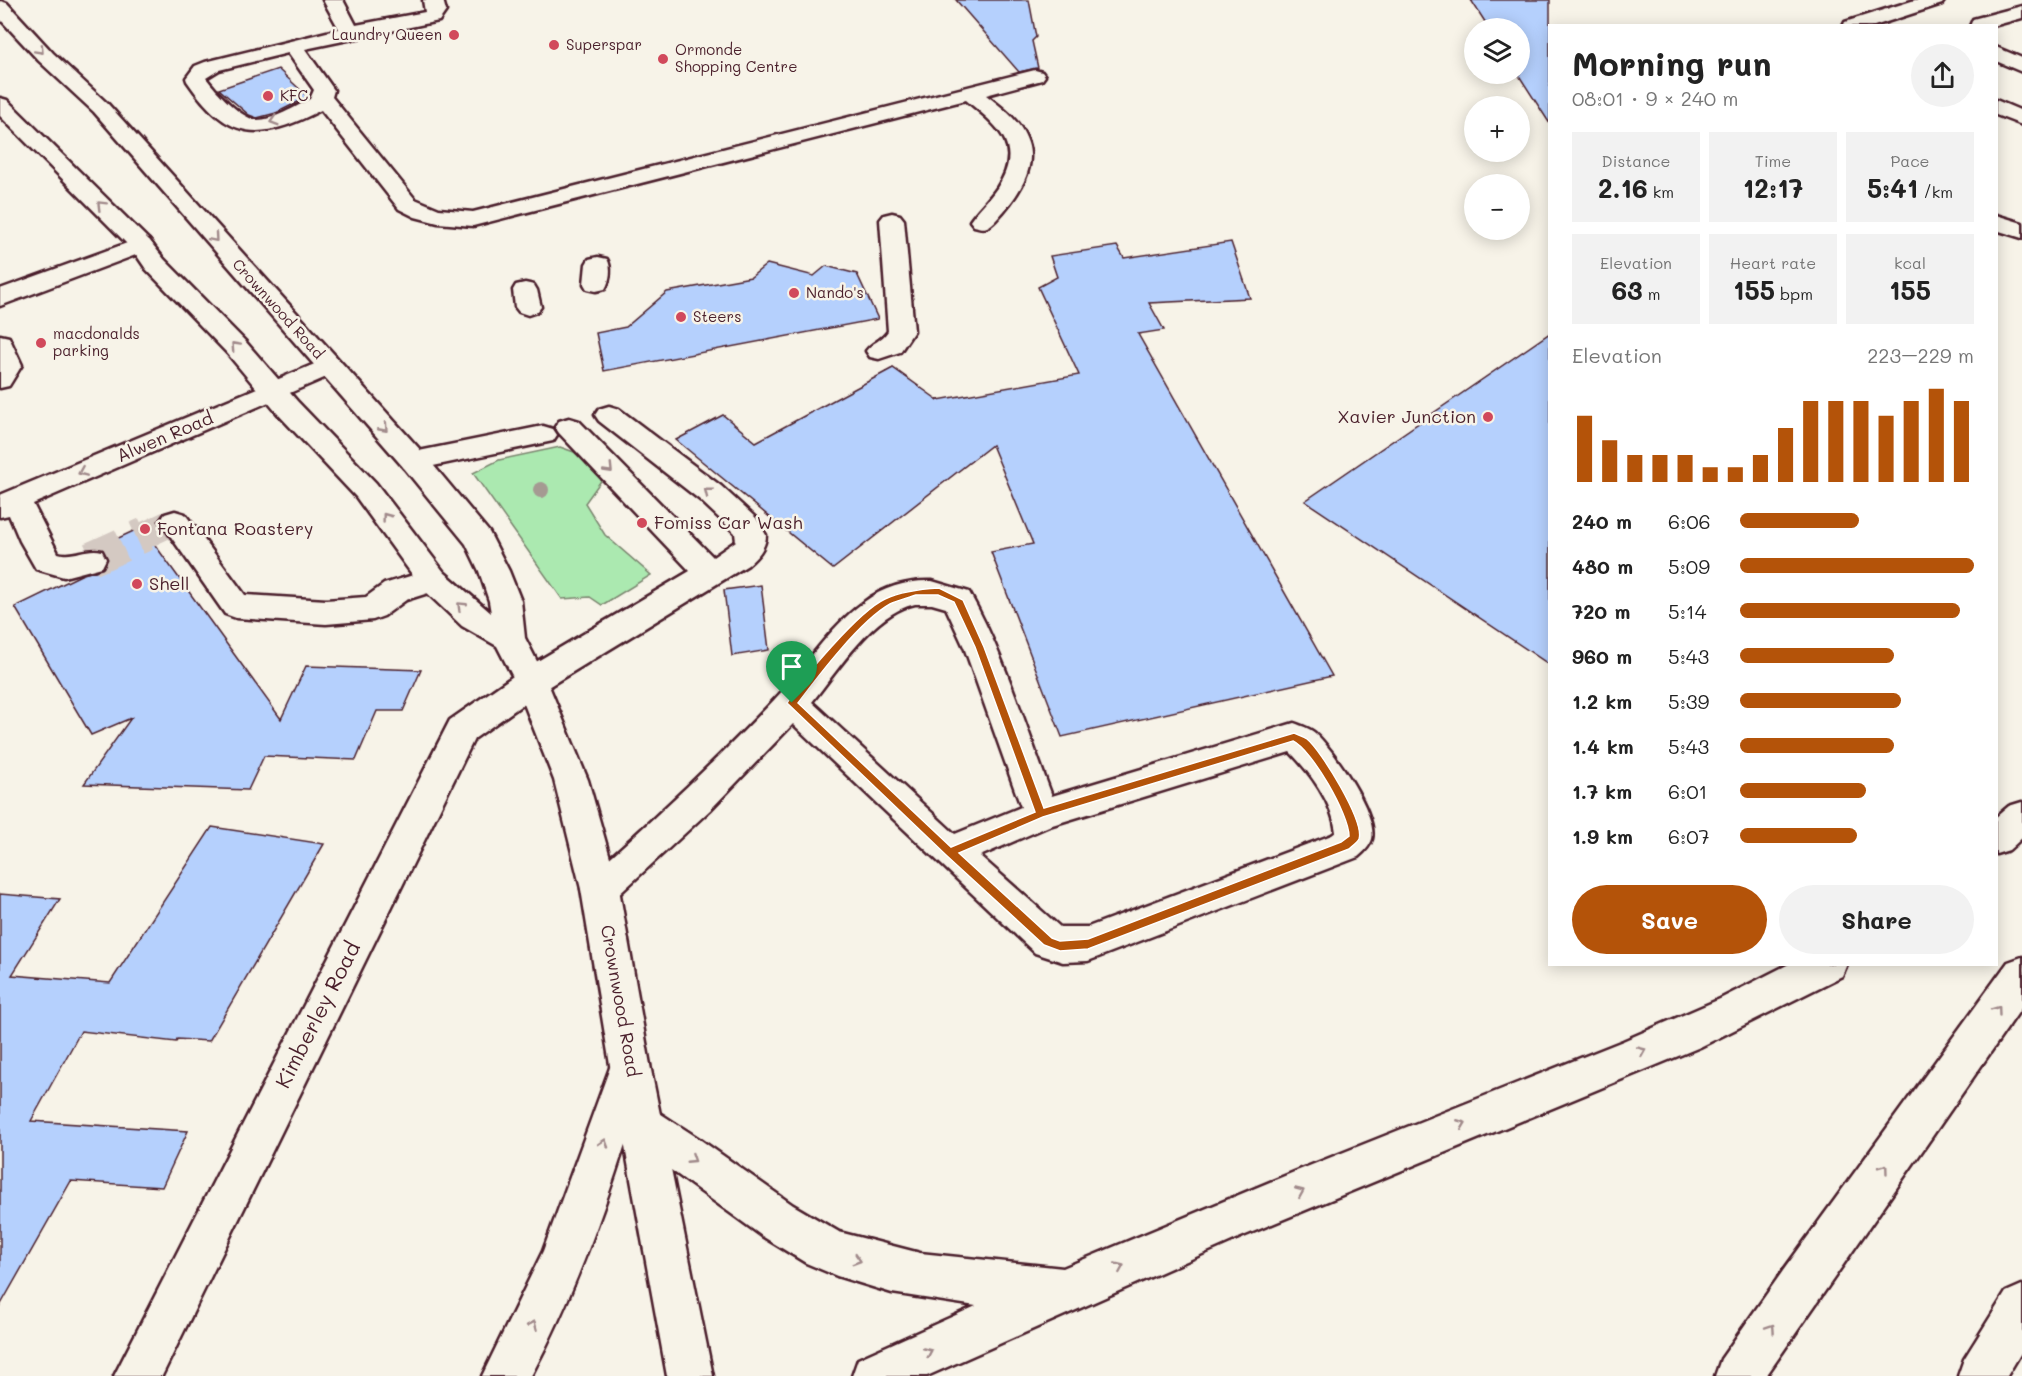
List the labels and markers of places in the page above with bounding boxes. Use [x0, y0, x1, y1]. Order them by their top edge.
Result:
place label: Laundry Queen [332, 24, 442, 44]
marker: Laundry Queen [447, 28, 461, 42]
place label: Superspar [566, 34, 642, 54]
marker: Superspar [547, 38, 561, 52]
place label: Ormonde Shopping Centre [675, 39, 797, 76]
marker: Ormonde Shopping Centre [656, 52, 670, 66]
place label: KFC [280, 85, 308, 105]
marker: KFC [261, 89, 275, 103]
place label: Nando's [806, 282, 864, 302]
marker: Nando's [787, 286, 801, 300]
place label: Steers [693, 306, 741, 326]
marker: Steers [674, 310, 688, 324]
place label: macdonalds parking [53, 323, 140, 360]
marker: macdonalds parking [34, 336, 48, 350]
place label: Xavier Junction [1338, 404, 1476, 428]
marker: Xavier Junction [1481, 410, 1495, 424]
place label: Fomiss Car Wash [654, 510, 803, 534]
place label: Fontana Roastery [157, 516, 313, 540]
marker: Fomiss Car Wash [635, 516, 649, 530]
marker: Fontana Roastery [138, 522, 152, 536]
place label: Shell [149, 571, 189, 595]
marker: Shell [130, 577, 144, 591]
pin [766, 641, 817, 703]

